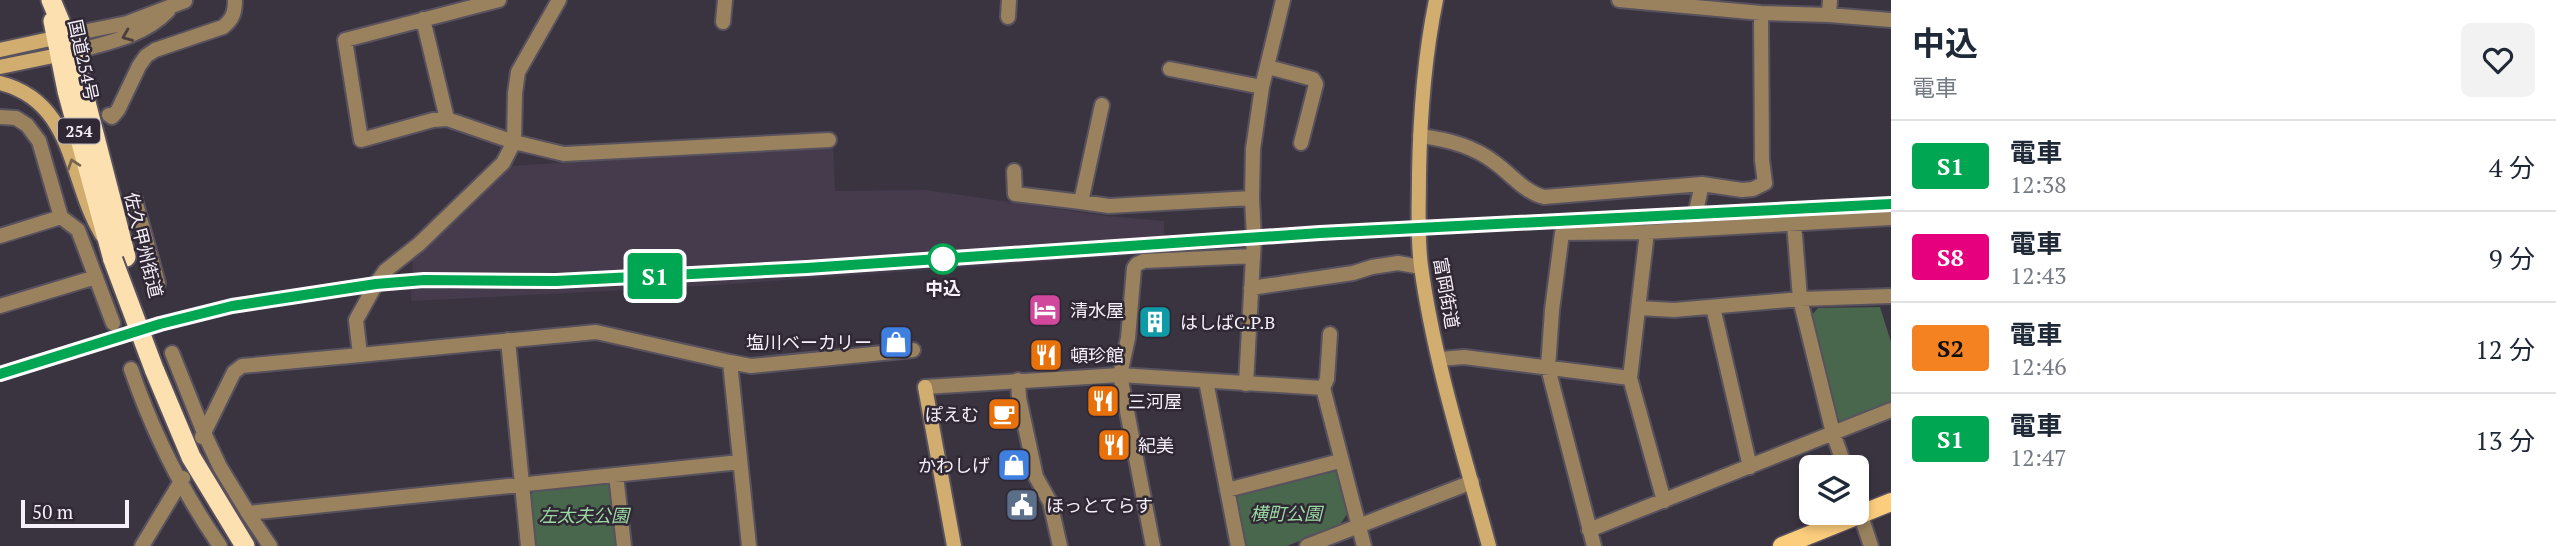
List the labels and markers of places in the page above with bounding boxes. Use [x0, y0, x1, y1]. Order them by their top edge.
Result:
marker: 中込 [928, 244, 958, 274]
place label: 中込 [925, 276, 961, 300]
hotel icon: 清水屋 [1026, 291, 1064, 329]
place label: 清水屋 [1070, 298, 1124, 322]
building icon: はしばC.P.B [1136, 303, 1174, 341]
place label: はしばC.P.B [1180, 310, 1275, 334]
shop icon: 塩川ベーカリー [877, 323, 915, 361]
place label: 塩川ベーカリー [746, 330, 872, 354]
restaurant icon: 頓珍館 [1027, 336, 1065, 374]
place label: 頓珍館 [1070, 343, 1124, 367]
restaurant icon: 三河屋 [1084, 382, 1122, 420]
place label: 三河屋 [1128, 389, 1182, 413]
cafe icon: ぽえむ [985, 395, 1023, 433]
place label: ぽえむ [925, 402, 979, 426]
restaurant icon: 紀美 [1095, 426, 1133, 464]
place label: 紀美 [1138, 433, 1174, 457]
shop icon: かわしげ [995, 446, 1033, 484]
place label: かわしげ [918, 453, 990, 477]
public building icon: ほっとてらす [1003, 486, 1041, 524]
place label: ほっとてらす [1046, 493, 1153, 517]

